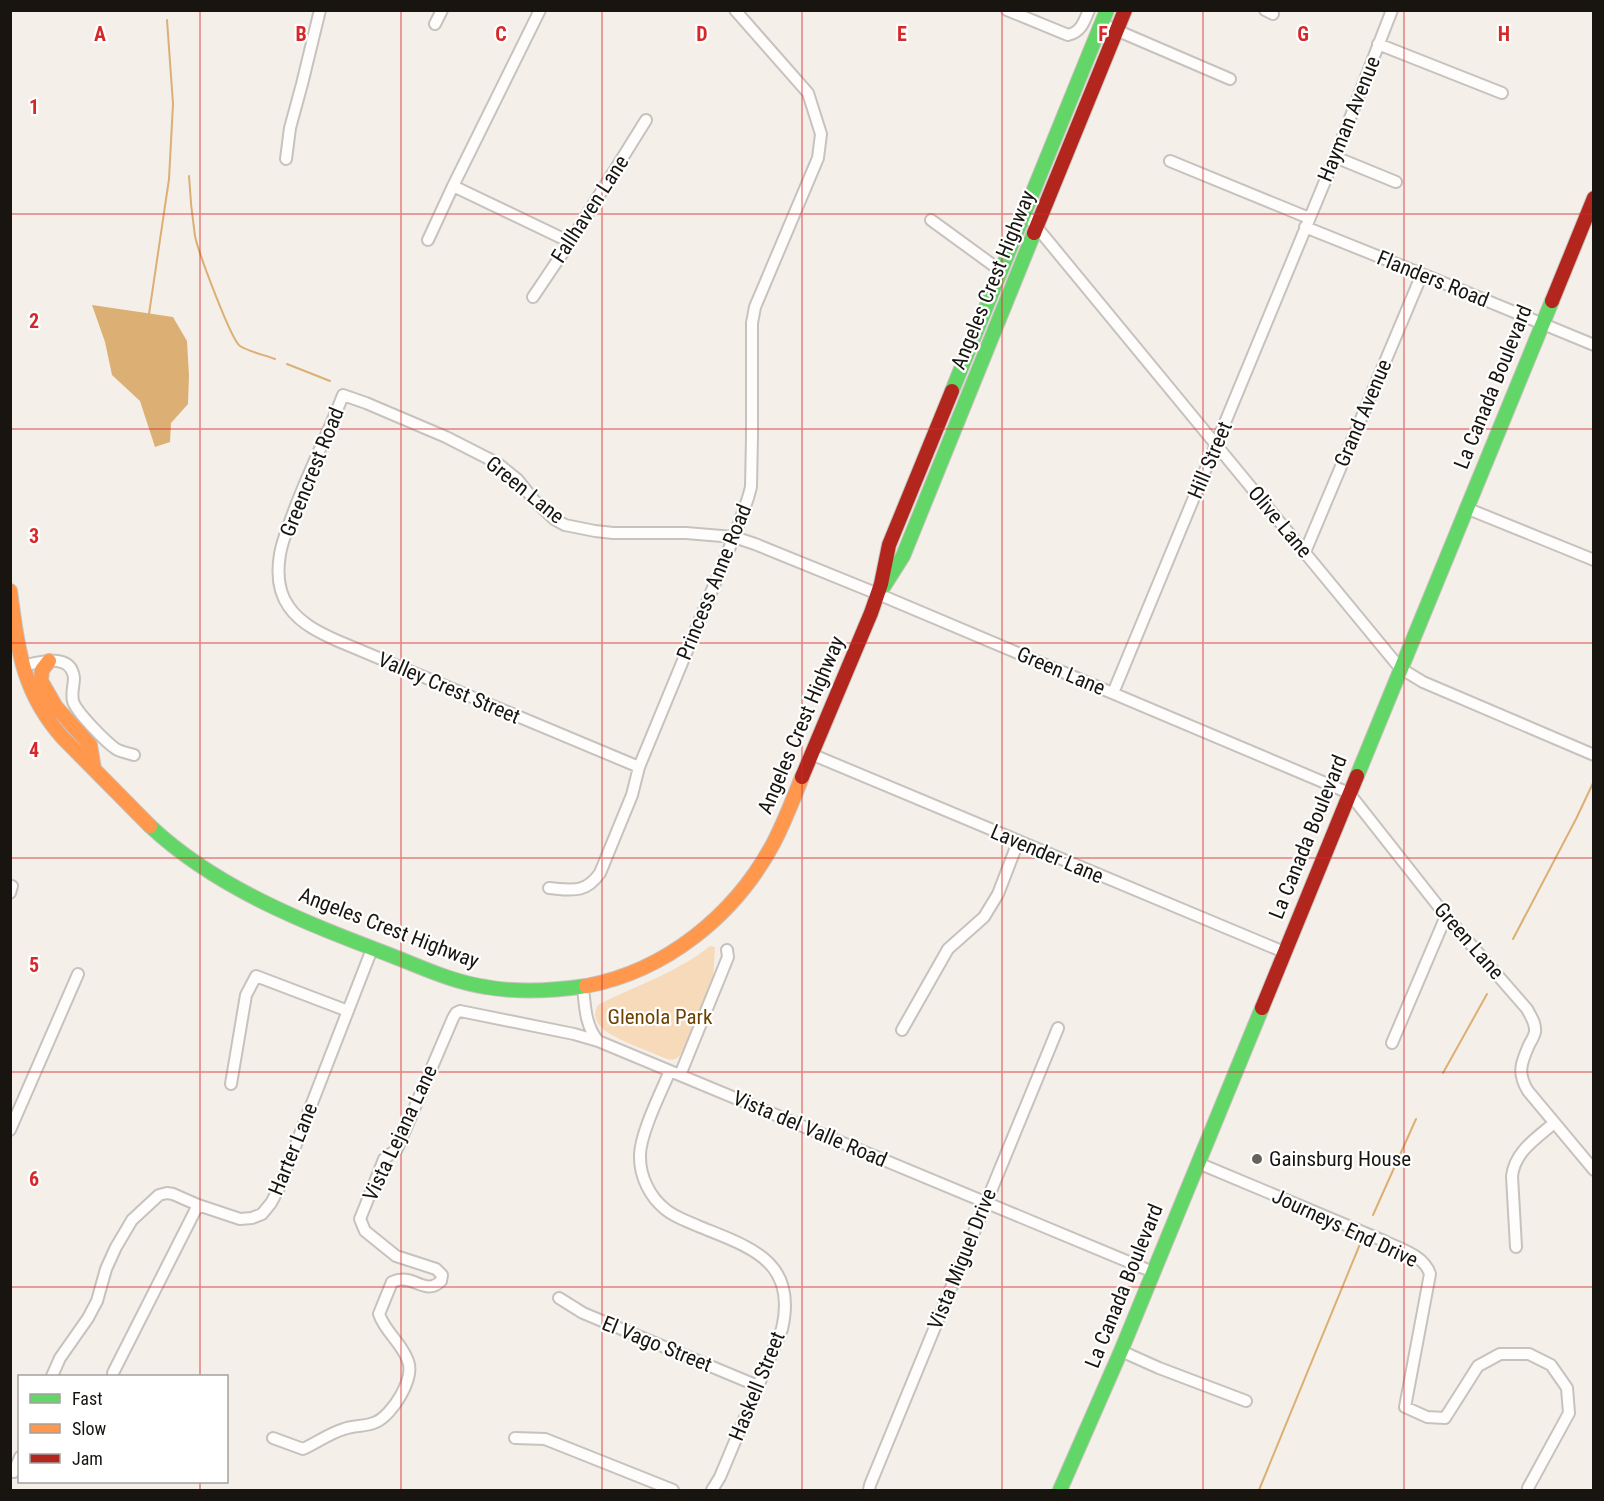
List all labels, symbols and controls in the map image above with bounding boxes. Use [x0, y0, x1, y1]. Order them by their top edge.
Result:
text: A [94, 22, 106, 46]
text: B [295, 22, 307, 46]
text: C [495, 22, 507, 46]
text: D [696, 22, 708, 46]
text: E [897, 22, 907, 46]
text: F [1098, 22, 1108, 46]
text: G [1297, 22, 1309, 46]
text: H [1498, 22, 1510, 46]
street label: Hayman Avenue [1313, 53, 1385, 185]
text: 1 [29, 95, 39, 119]
street label: Fallhaven Lane [546, 151, 634, 267]
street label: Angeles Crest Highway [946, 187, 1040, 373]
street label: Flanders Road [1374, 246, 1492, 312]
street label: La Canada Boulevard [1449, 302, 1537, 472]
text: 2 [29, 309, 39, 333]
street label: Grand Avenue [1330, 356, 1396, 470]
street label: Greencrest Road [275, 404, 349, 540]
street label: Hill Street [1183, 418, 1237, 502]
street label: Green Lane [481, 451, 569, 529]
street label: Olive Lane [1243, 481, 1317, 563]
street label: Princess Anne Road [672, 501, 756, 663]
text: 3 [29, 524, 39, 548]
street label: Angeles Crest Highway [753, 632, 849, 817]
street label: Green Lane [1013, 642, 1109, 700]
street label: Valley Crest Street [374, 647, 524, 729]
text: 4 [29, 738, 39, 762]
street label: La Canada Boulevard [1264, 752, 1352, 922]
street label: Lavender Lane [987, 819, 1107, 889]
street label: Angeles Crest Highway [296, 883, 483, 973]
street label: Green Lane [1429, 898, 1509, 984]
text: 5 [29, 953, 39, 977]
park label: Glenola Park [608, 1005, 713, 1029]
street label: Vista Lejana Lane [358, 1061, 442, 1205]
street label: Vista del Valle Road [729, 1086, 891, 1172]
street label: Harter Lane [264, 1099, 322, 1199]
place label: Gainsburg House [1269, 1147, 1411, 1171]
marker: Gainsburg House [1250, 1152, 1264, 1166]
text: 6 [29, 1167, 39, 1191]
street label: Journeys End Drive [1268, 1184, 1422, 1272]
street label: Vista Miguel Drive [923, 1185, 1001, 1333]
street label: La Canada Boulevard [1080, 1201, 1168, 1371]
street label: El Vago Street [599, 1311, 715, 1377]
street label: Haskell Street [724, 1328, 790, 1444]
legend [18, 1375, 228, 1483]
text: Fast [72, 1388, 103, 1409]
text: Slow [72, 1418, 107, 1439]
text: Jam [72, 1448, 103, 1469]

